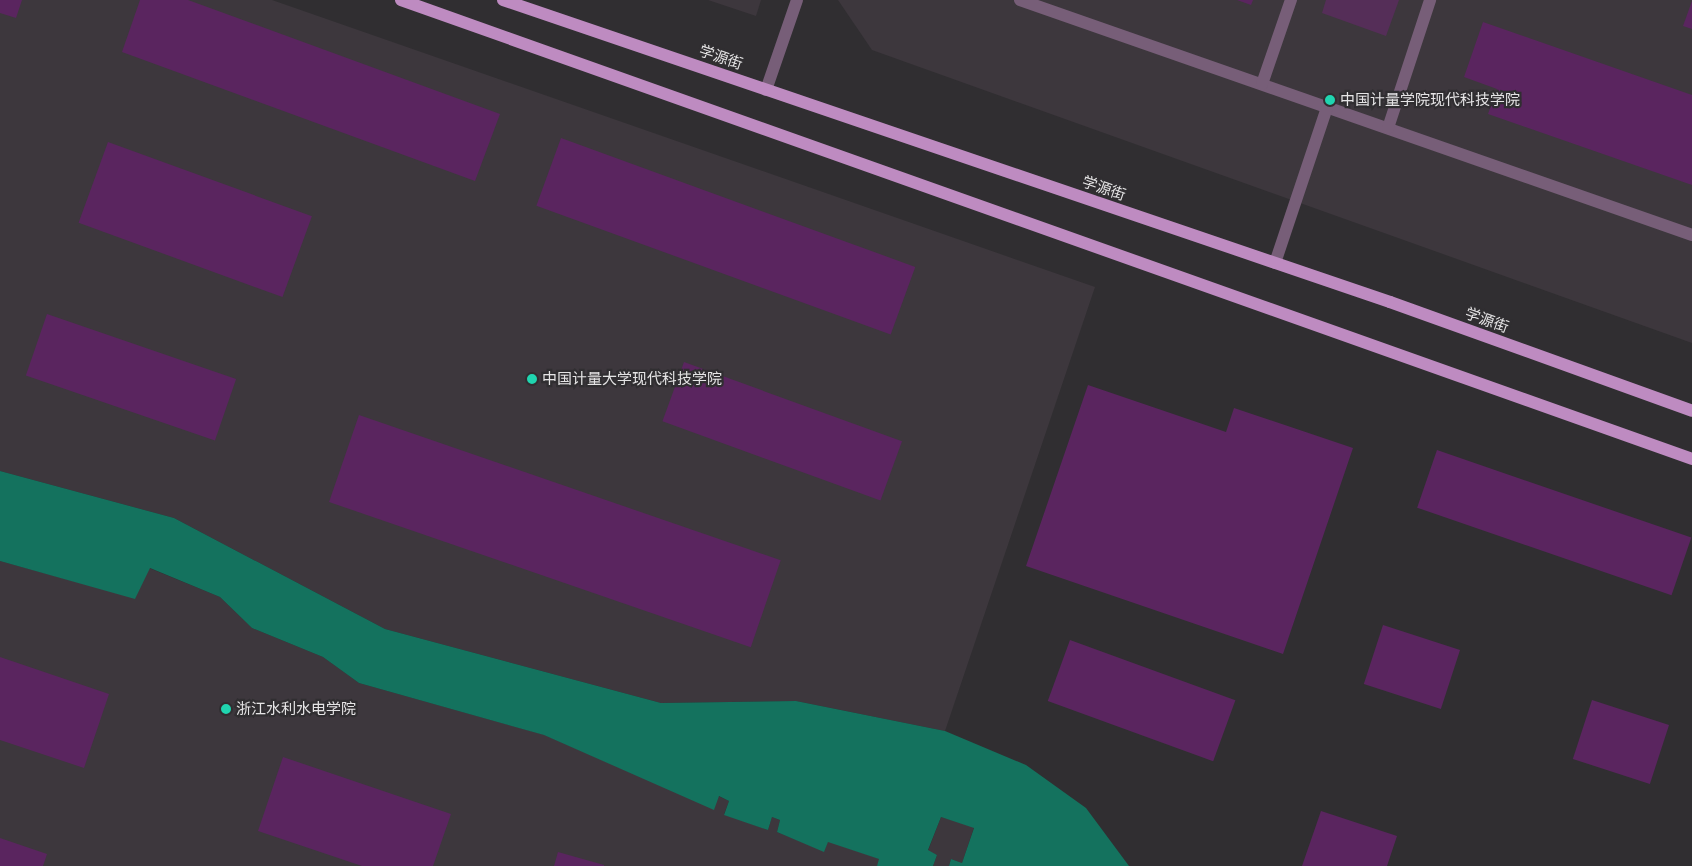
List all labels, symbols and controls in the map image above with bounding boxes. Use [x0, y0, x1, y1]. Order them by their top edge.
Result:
street label: 学源街 [697, 41, 745, 73]
place label: 中国计量学院现代科技学院 [1340, 91, 1520, 109]
marker: 中国计量学院现代科技学院 [1324, 94, 1336, 106]
street label: 学源街 [1080, 172, 1128, 204]
street label: 学源街 [1463, 304, 1511, 336]
place label: 中国计量大学现代科技学院 [542, 370, 722, 388]
marker: 中国计量大学现代科技学院 [526, 373, 538, 385]
place label: 浙江水利水电学院 [236, 700, 356, 718]
marker: 浙江水利水电学院 [220, 703, 232, 715]

